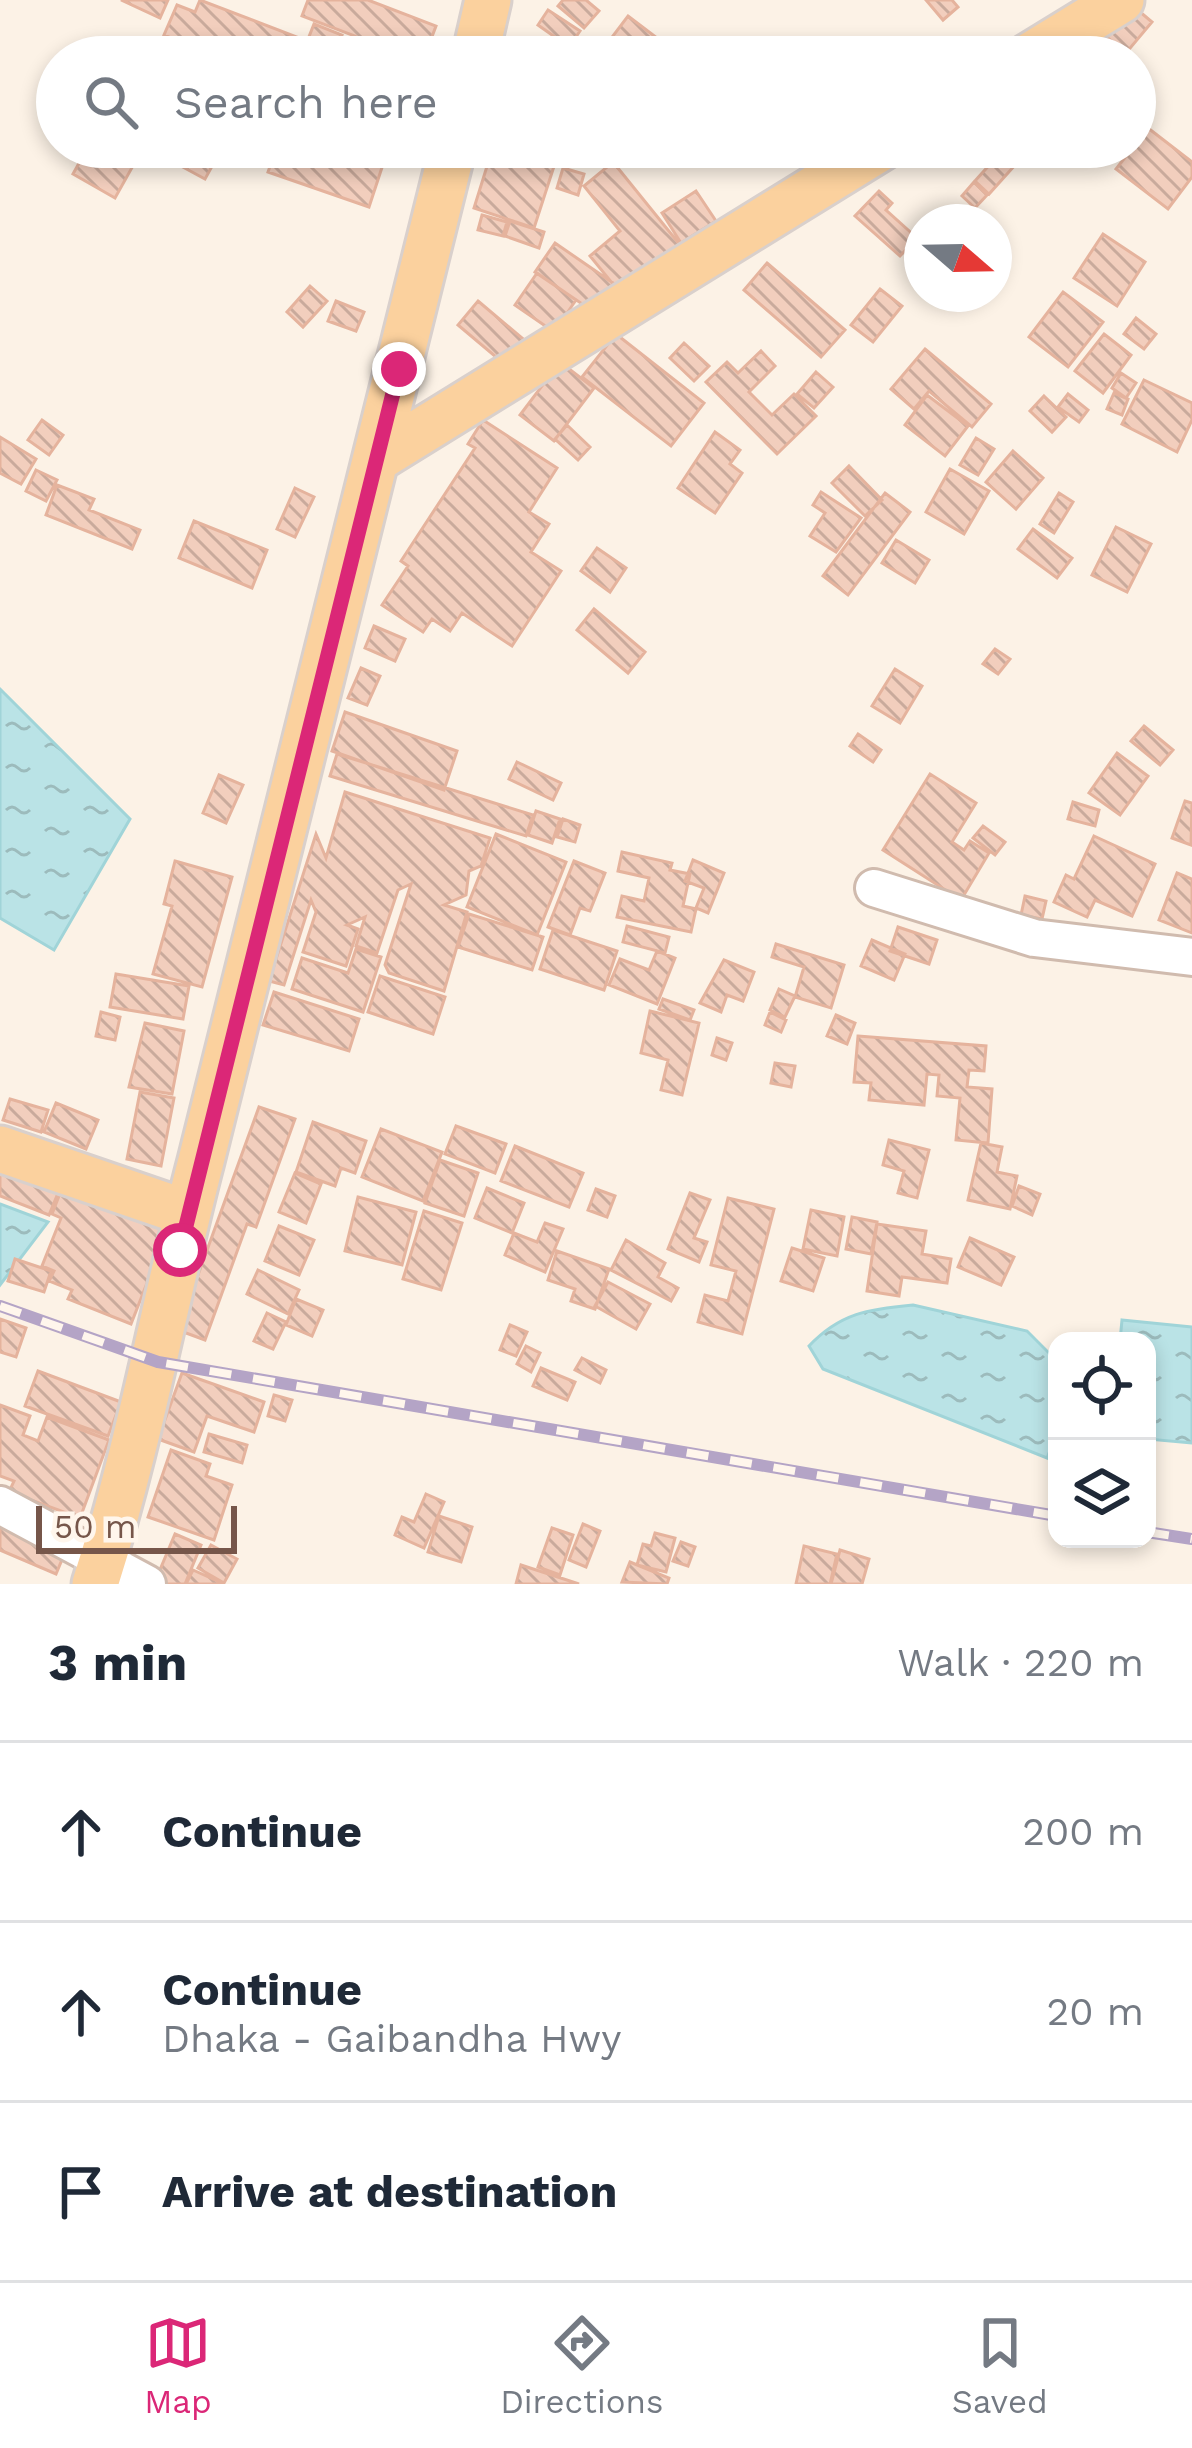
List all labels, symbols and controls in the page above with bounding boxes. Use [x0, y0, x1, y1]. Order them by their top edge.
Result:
search box [36, 36, 1156, 168]
icon: search [78, 69, 144, 135]
text: Search here [174, 76, 438, 129]
north arrow [904, 204, 1012, 312]
route end [372, 342, 426, 396]
route start [153, 1223, 207, 1277]
map controls [1048, 1332, 1156, 1548]
button: locate [1048, 1332, 1156, 1440]
button: layers [1048, 1440, 1156, 1548]
scale bar [36, 1500, 237, 1553]
text: 50 m [54, 1507, 136, 1546]
text: 3 min [48, 1633, 187, 1692]
text: Walk · 220 m [897, 1640, 1144, 1685]
icon: ahead [48, 1799, 114, 1865]
text: Continue [162, 1805, 362, 1858]
text: 200 m [1022, 1809, 1144, 1854]
text: Continue [162, 1963, 362, 2016]
icon: ahead [48, 1979, 114, 2045]
text: 20 m [1047, 1989, 1144, 2034]
text: Dhaka - Gaibandha Hwy [162, 2016, 621, 2061]
icon: arrive [48, 2159, 114, 2225]
text: Arrive at destination [162, 2165, 617, 2218]
tab: Map [144, 2310, 212, 2421]
tab: Directions [500, 2310, 663, 2421]
tab: Saved [952, 2310, 1048, 2421]

